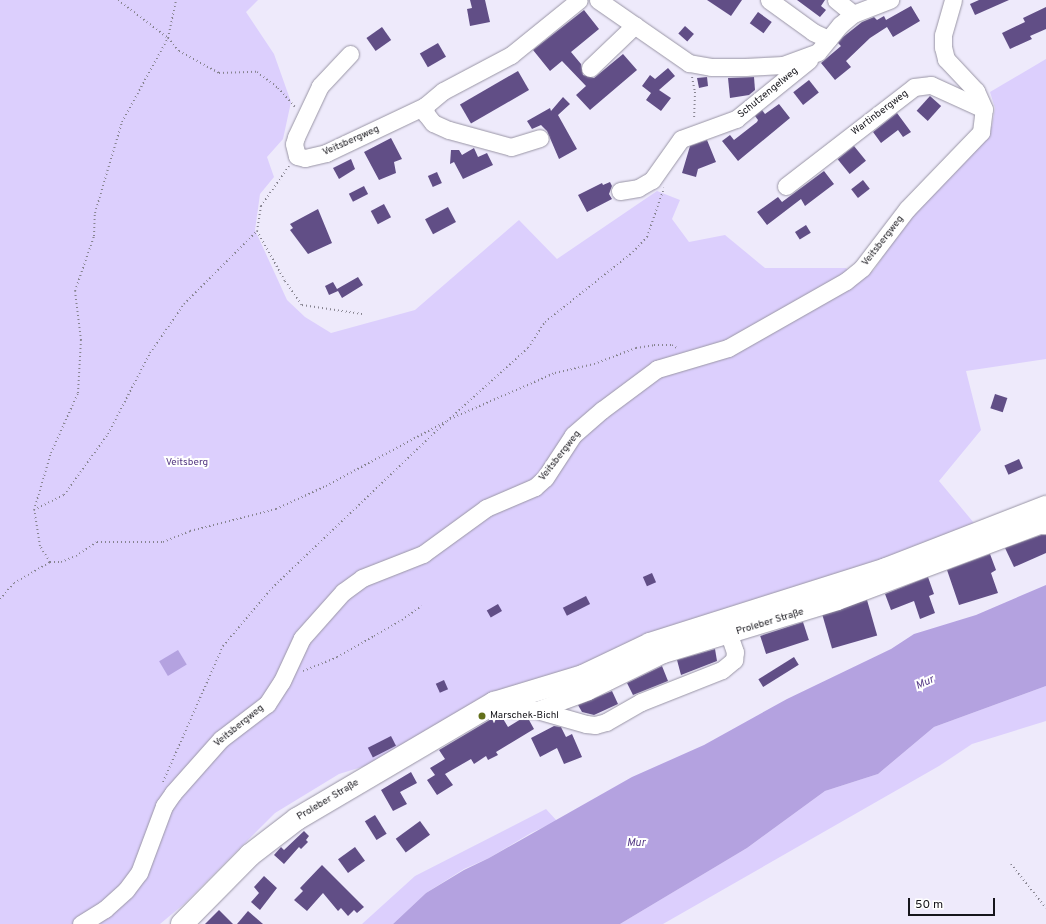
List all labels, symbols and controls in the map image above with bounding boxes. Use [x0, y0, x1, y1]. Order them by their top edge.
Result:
street label: Schutzengelweg [736, 65, 800, 121]
street label: Wartinbergweg [849, 88, 911, 138]
street label: Veitsbergweg [321, 123, 381, 159]
street label: Veitsbergweg [860, 213, 906, 269]
street label: Veitsbergweg [537, 428, 583, 484]
park label: Veitsberg [166, 457, 208, 469]
street label: Proleber Straße [735, 606, 805, 638]
water label: Mur [914, 673, 936, 693]
street label: Veitsbergweg [212, 702, 266, 750]
place label: Marschek-Bichl [490, 710, 559, 722]
marker: Marschek-Bichl [477, 711, 487, 721]
street label: Proleber Straße [295, 777, 361, 823]
water label: Mur [627, 836, 645, 850]
scale bar [910, 890, 997, 916]
text: 50 m [915, 897, 943, 913]

